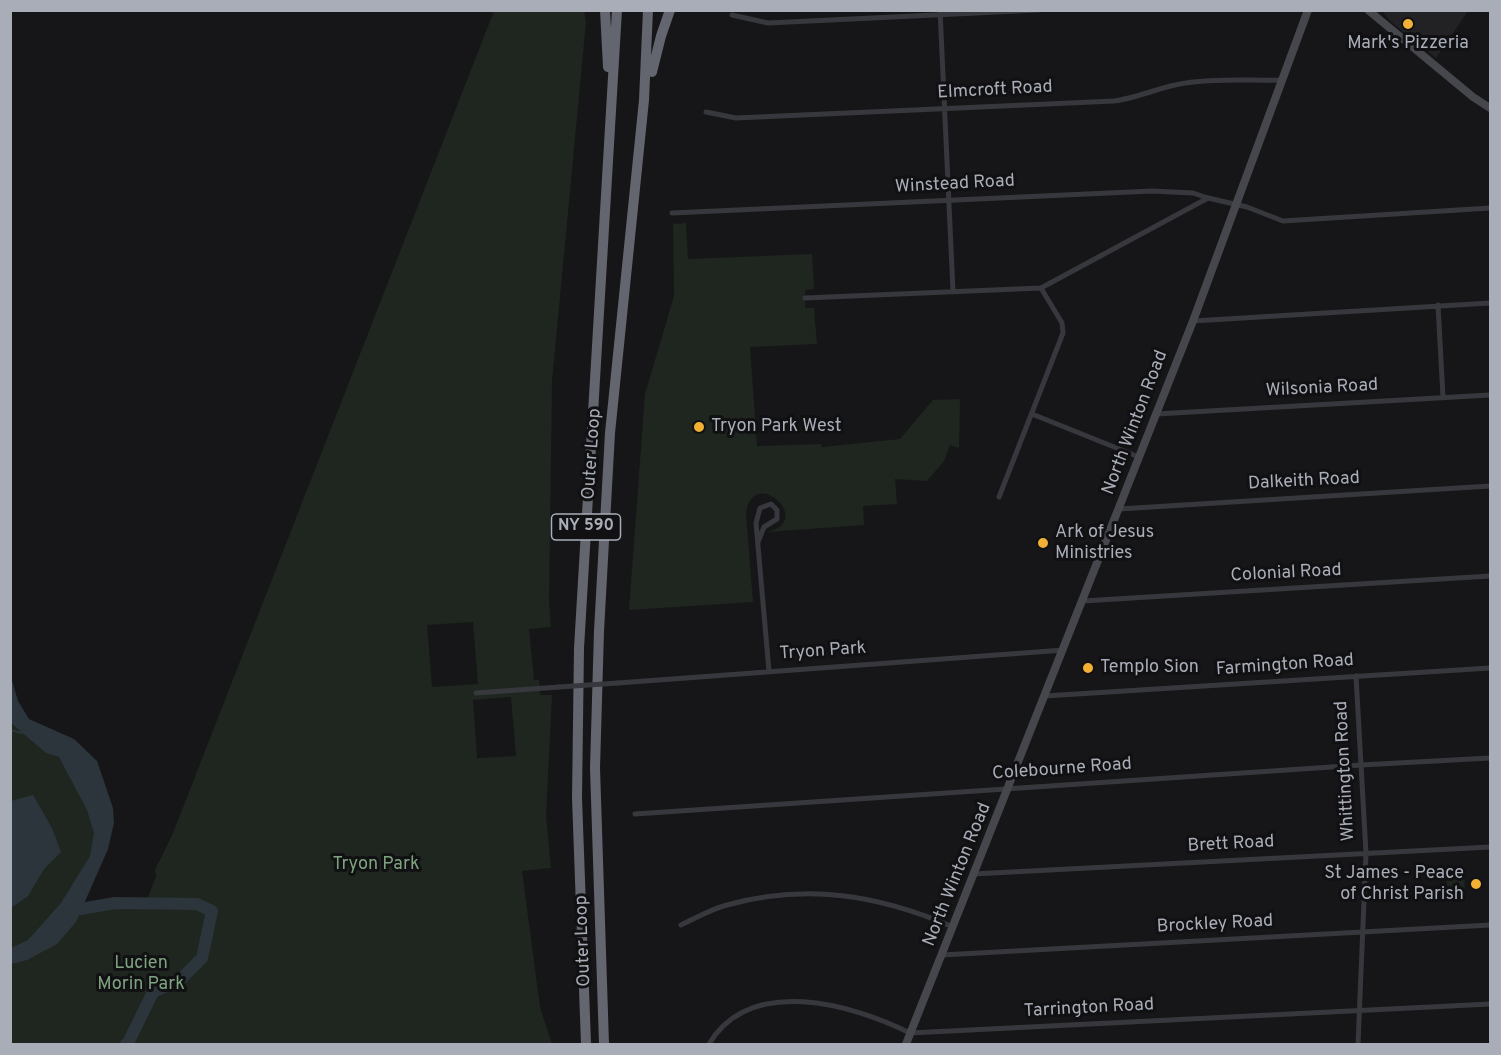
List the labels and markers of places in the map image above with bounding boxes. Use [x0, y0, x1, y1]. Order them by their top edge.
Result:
marker: Mark's Pizzeria [1401, 17, 1415, 31]
place label: Mark's Pizzeria [1347, 33, 1469, 55]
place label: Tryon Park West [711, 416, 842, 438]
marker: Tryon Park West [692, 420, 706, 434]
place label: Ark of Jesus Ministries [1055, 522, 1154, 564]
marker: Ark of Jesus Ministries [1036, 536, 1050, 550]
place label: Templo Sion [1100, 657, 1199, 679]
marker: Templo Sion [1081, 661, 1095, 675]
place label: St James - Peace of Christ Parish [1324, 863, 1464, 906]
marker: St James - Peace of Christ Parish [1469, 877, 1483, 891]

